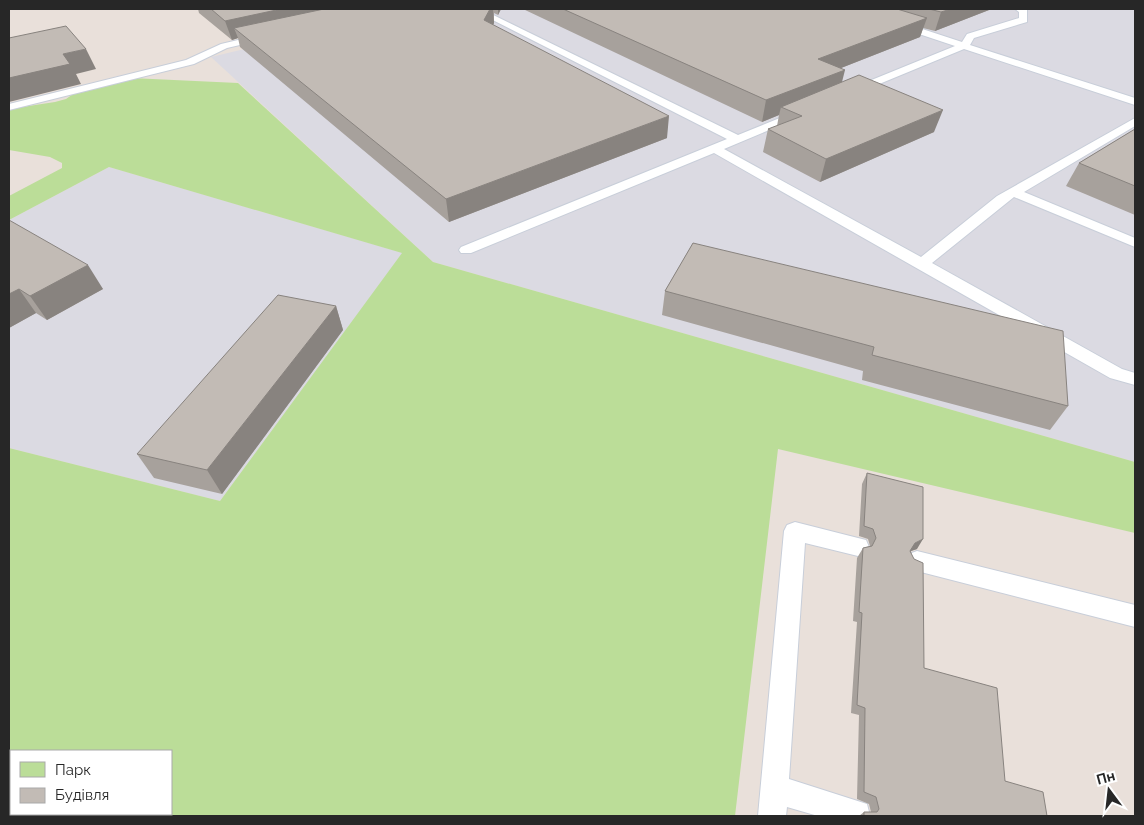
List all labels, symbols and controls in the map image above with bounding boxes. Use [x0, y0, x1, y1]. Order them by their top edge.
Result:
legend [10, 750, 172, 815]
text: Парк [55, 761, 91, 779]
north arrow [1084, 765, 1134, 815]
text: Пн [1095, 767, 1117, 788]
text: Будівля [55, 786, 109, 804]

